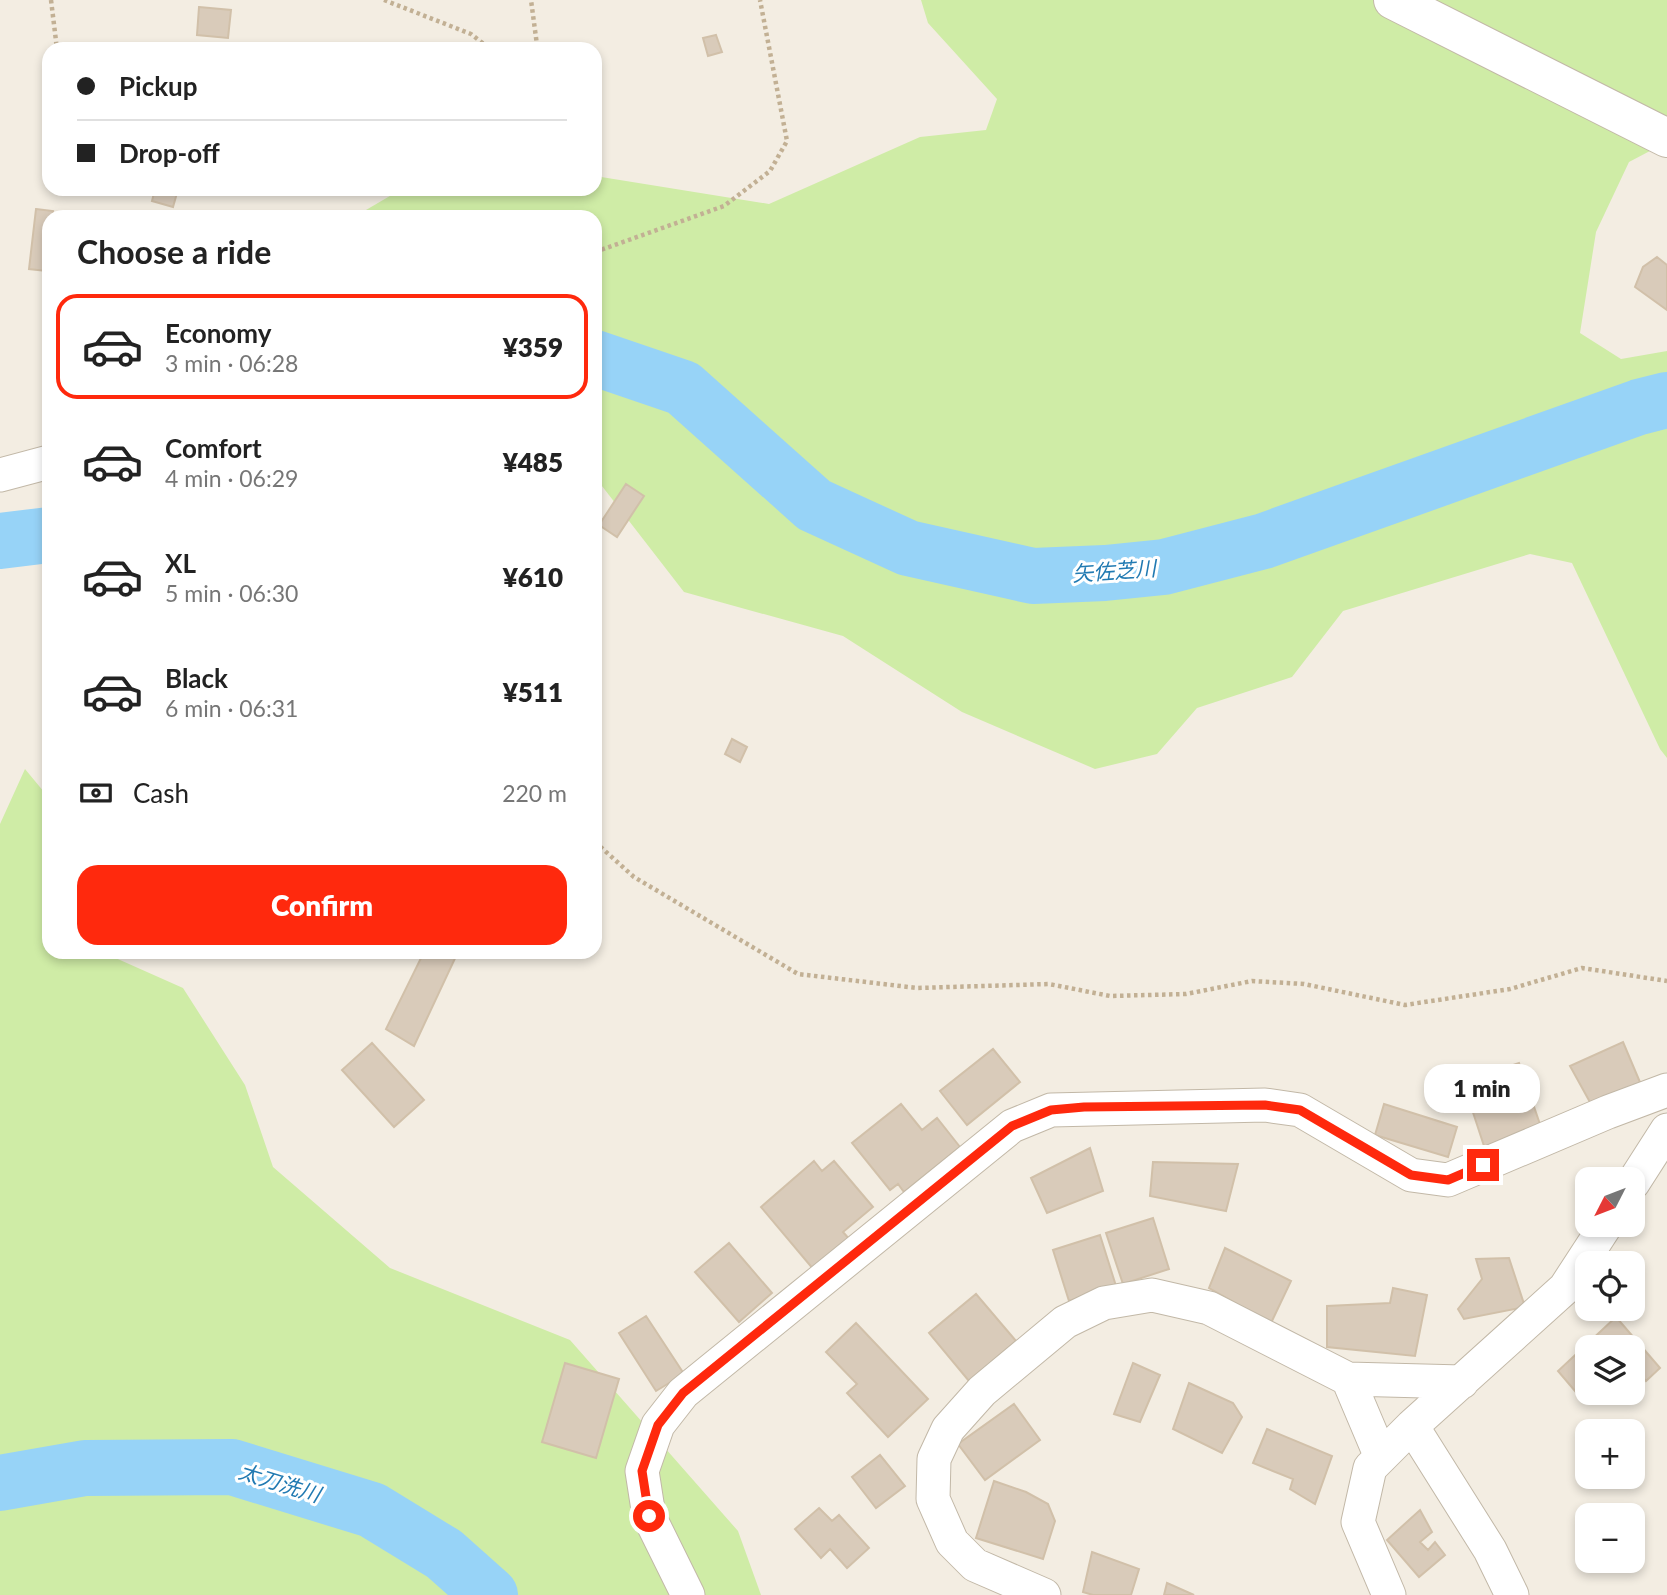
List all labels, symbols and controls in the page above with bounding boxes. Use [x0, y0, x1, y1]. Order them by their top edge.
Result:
text: Pickup [119, 70, 198, 102]
text: Drop-off [119, 137, 220, 169]
text: Choose a ride [77, 232, 271, 271]
icon: car [81, 315, 144, 378]
text: Economy [165, 317, 271, 349]
text: ¥359 [503, 331, 563, 363]
text: 3 min · 06:28 [165, 349, 298, 377]
icon: car [81, 430, 144, 493]
text: Comfort [165, 432, 262, 464]
text: ¥485 [503, 446, 563, 478]
text: 4 min · 06:29 [165, 464, 298, 492]
icon: car [81, 545, 144, 608]
text: XL [165, 547, 196, 579]
water label: 矢佐芝川 [1071, 554, 1159, 585]
text: ¥610 [503, 561, 563, 593]
text: 5 min · 06:30 [165, 579, 298, 607]
icon: car [81, 660, 144, 723]
text: Black [165, 662, 228, 694]
text: ¥511 [503, 676, 563, 708]
text: 6 min · 06:31 [165, 694, 298, 722]
icon: cash [77, 774, 115, 812]
text: Cash [133, 777, 189, 809]
text: 220 m [502, 779, 567, 807]
button: Confirm [77, 865, 567, 945]
callout: 1 min [1425, 1064, 1541, 1112]
text: 1 min [1453, 1074, 1511, 1102]
route end [1467, 1149, 1499, 1181]
north arrow [1575, 1167, 1645, 1237]
map controls [1575, 1167, 1645, 1573]
button: locate [1575, 1251, 1645, 1321]
button: layers [1575, 1335, 1645, 1405]
button: + [1575, 1419, 1645, 1489]
water label: 太刀洗川 [236, 1458, 326, 1507]
route start [633, 1500, 665, 1532]
button: − [1575, 1503, 1645, 1573]

